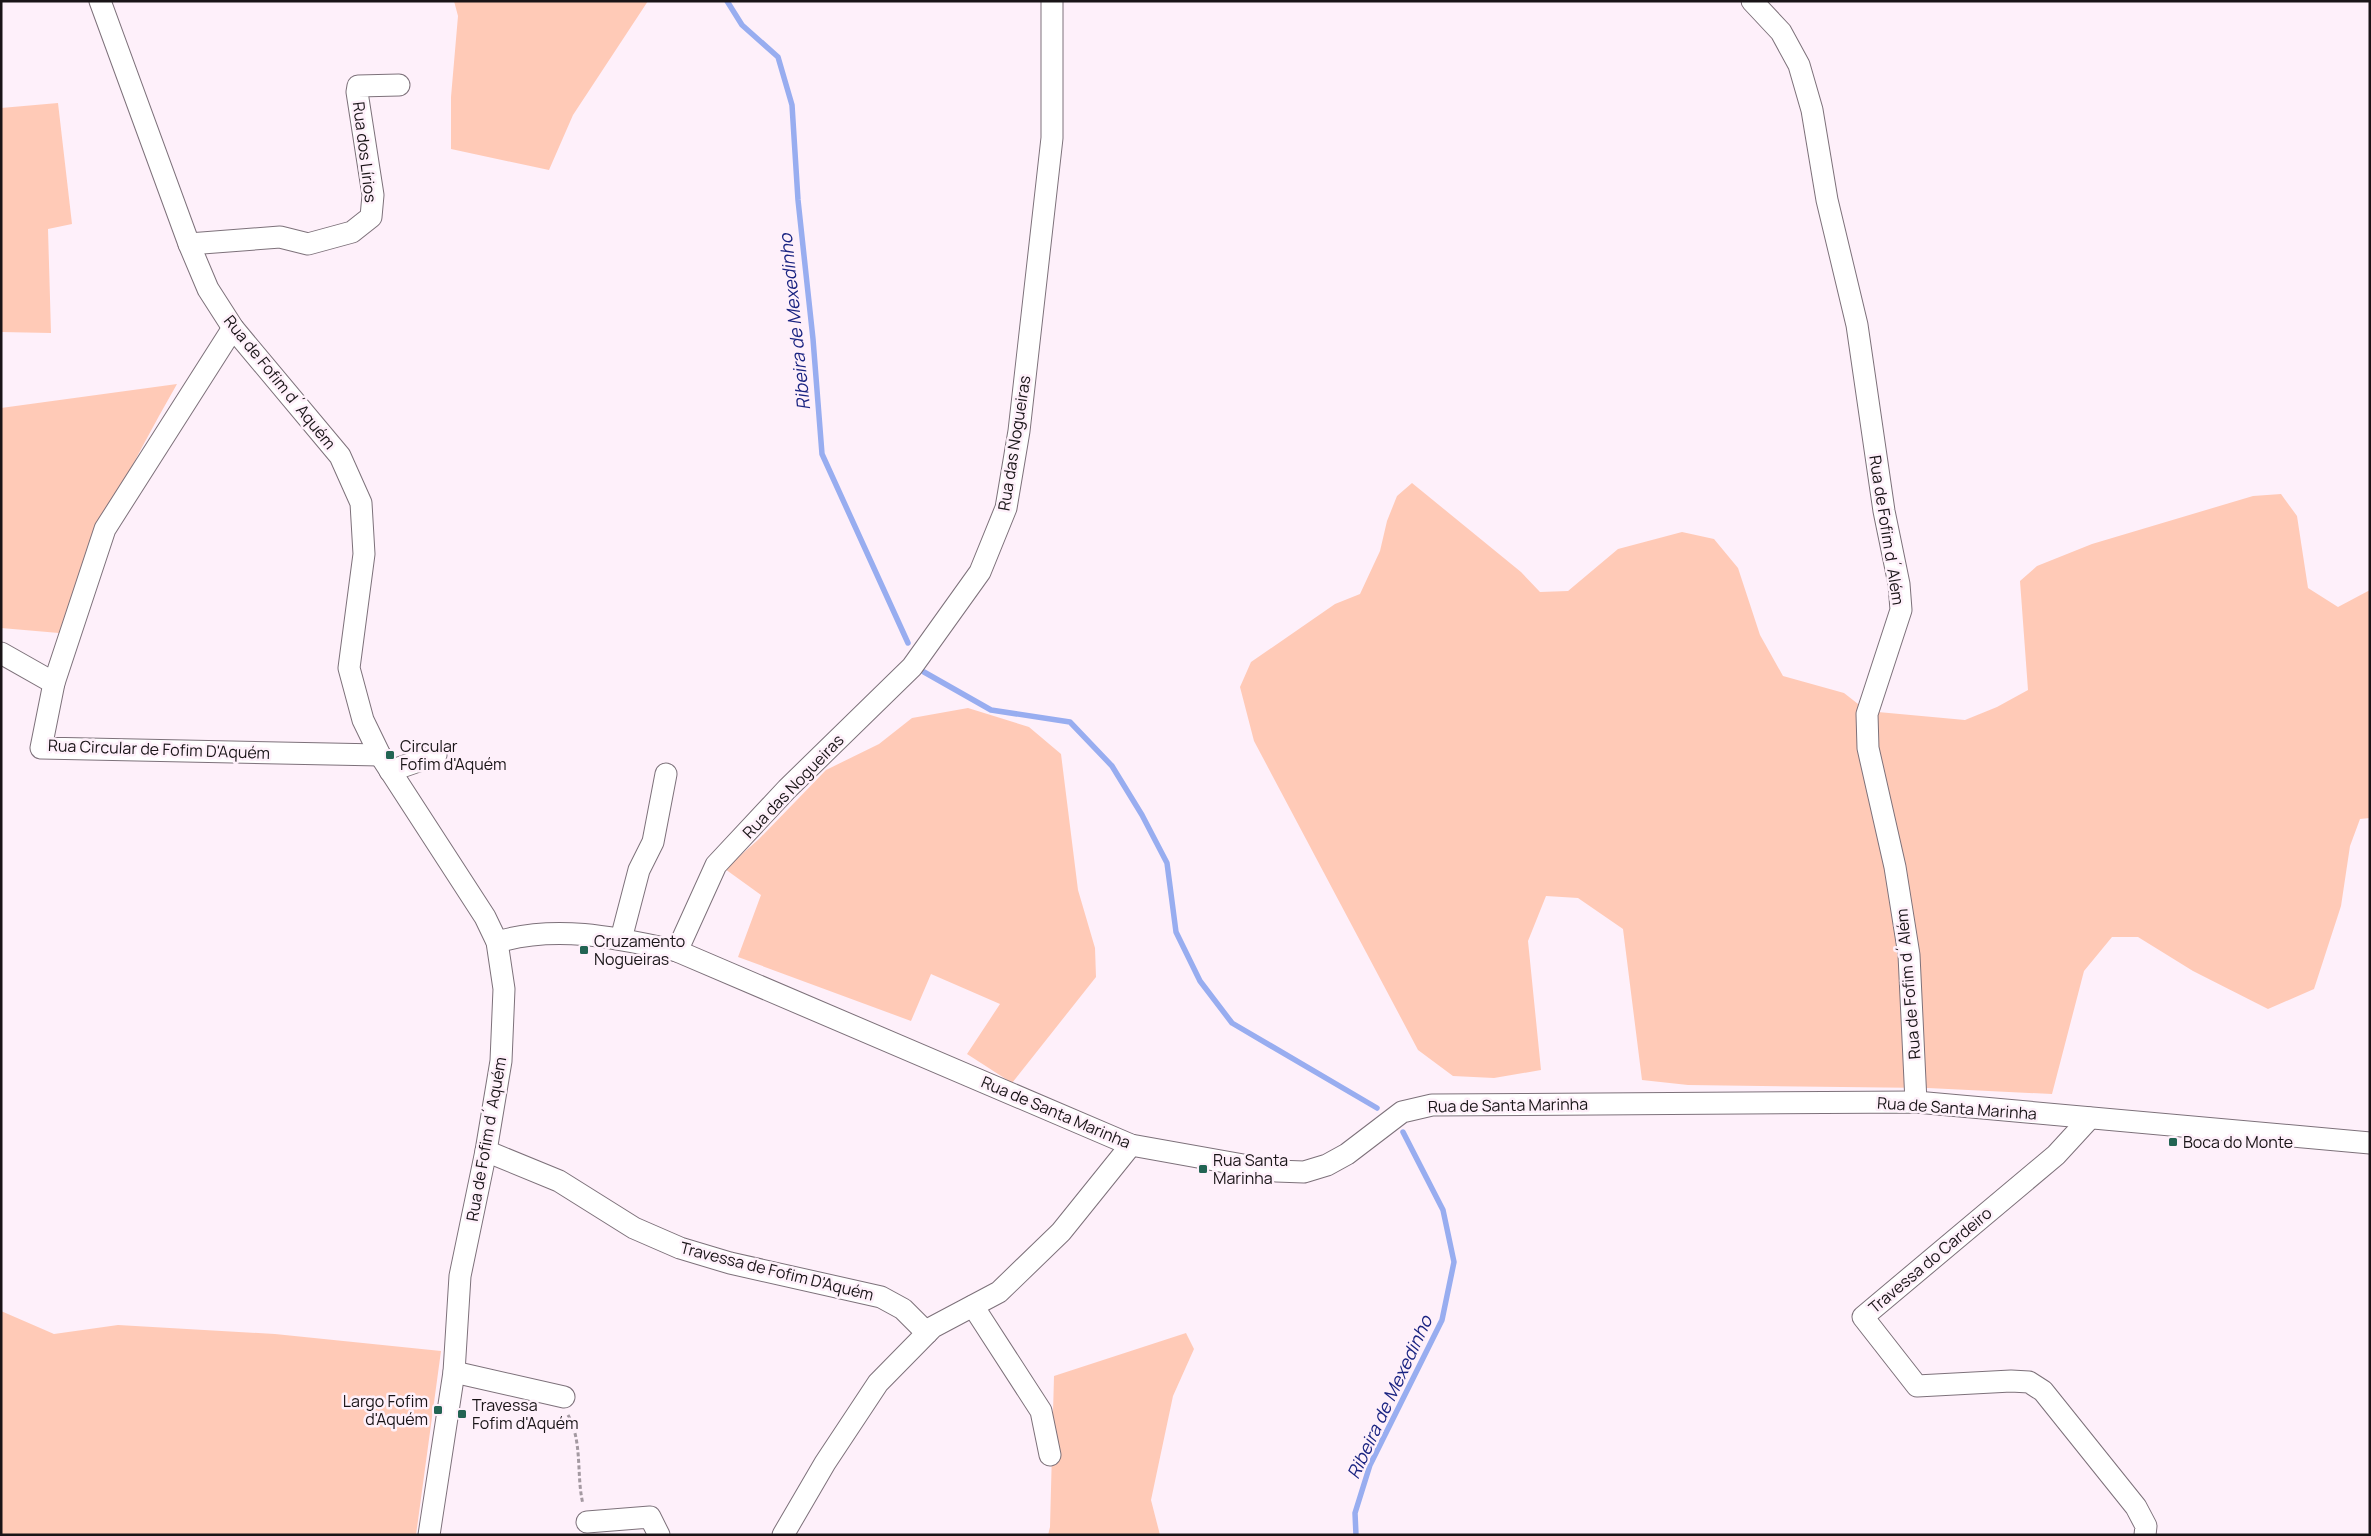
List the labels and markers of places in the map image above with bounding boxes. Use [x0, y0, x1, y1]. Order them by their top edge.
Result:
place label: Circular Fofim d'Aquém [400, 735, 506, 775]
marker: Circular Fofim d'Aquém [384, 749, 396, 761]
place label: Cruzamento Nogueiras [594, 930, 685, 970]
marker: Cruzamento Nogueiras [578, 944, 590, 956]
place label: Boca do Monte [2183, 1131, 2293, 1153]
marker: Boca do Monte [2167, 1136, 2179, 1148]
place label: Rua Santa Marinha [1213, 1149, 1288, 1189]
marker: Rua Santa Marinha [1197, 1163, 1209, 1175]
place label: Largo Fofim d'Aquém [343, 1390, 428, 1430]
place label: Travessa Fofim d'Aquém [472, 1394, 578, 1434]
marker: Largo Fofim d'Aquém [432, 1404, 444, 1416]
marker: Travessa Fofim d'Aquém [456, 1408, 468, 1420]

